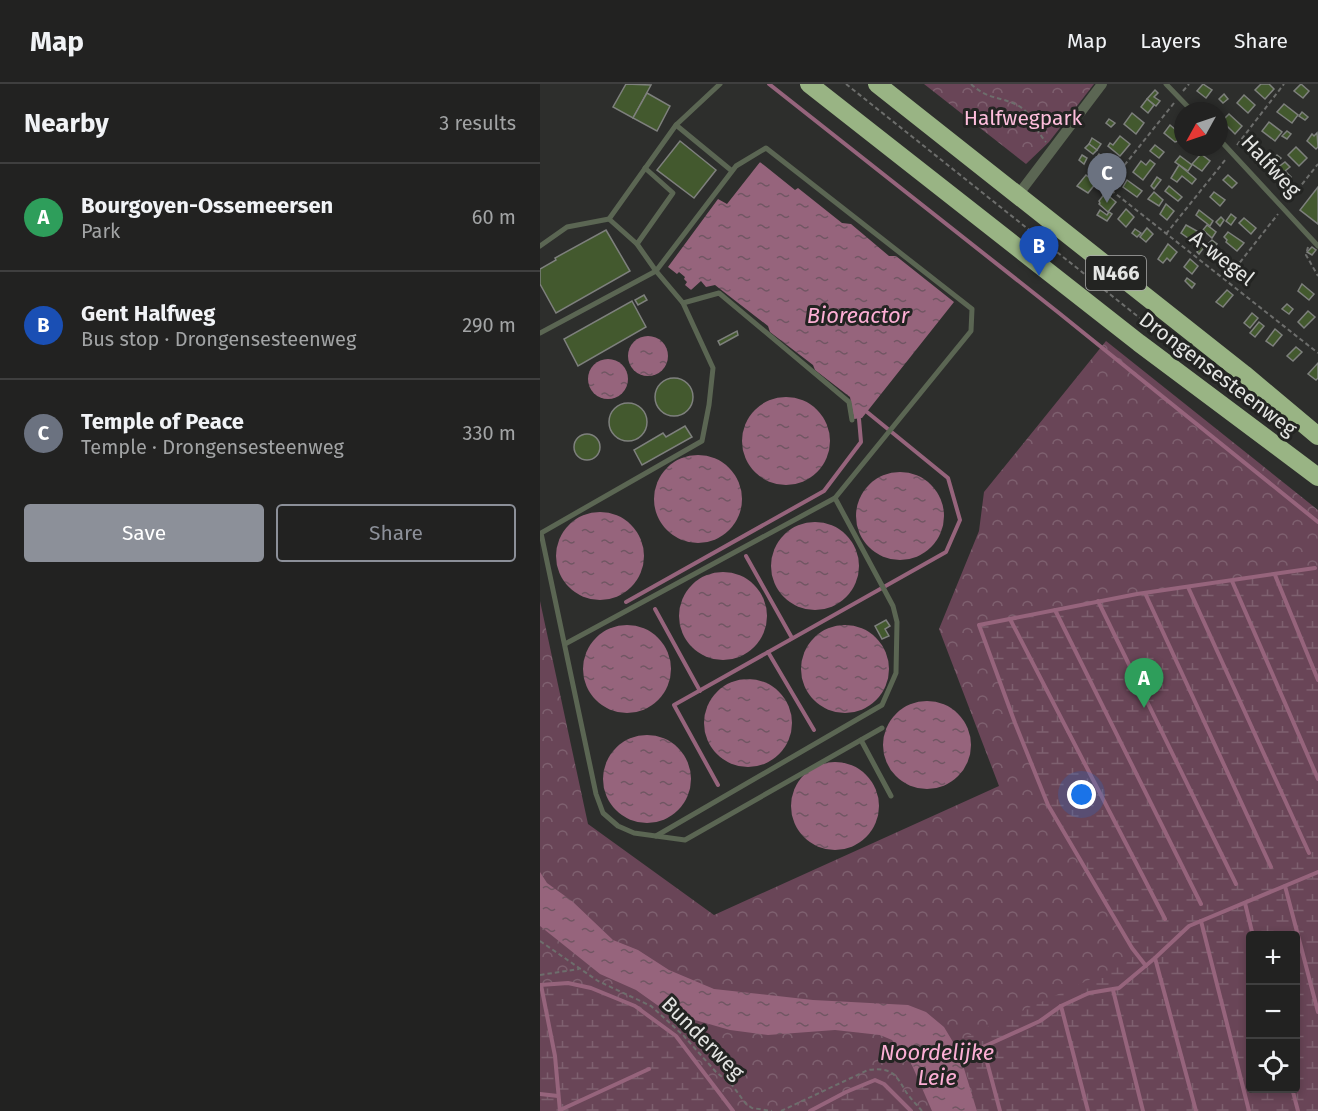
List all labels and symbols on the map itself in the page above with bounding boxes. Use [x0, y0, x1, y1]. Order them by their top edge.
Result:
north arrow [1174, 102, 1228, 156]
park label: Halfwegpark [964, 105, 1083, 131]
street label: Halfweg [1236, 129, 1307, 203]
pin: C [1088, 154, 1126, 203]
street label: A-wegel [1184, 225, 1260, 291]
pin: B [1020, 226, 1058, 276]
road number: N466 [1086, 256, 1146, 290]
water label: Bioreactor [807, 302, 910, 329]
street label: Drongensesteenweg [1134, 306, 1302, 442]
pin: A [1124, 658, 1164, 708]
your location [1067, 780, 1096, 809]
street label: Bunderweg [656, 991, 750, 1085]
water label: Noordelijke Leie [880, 1039, 994, 1091]

